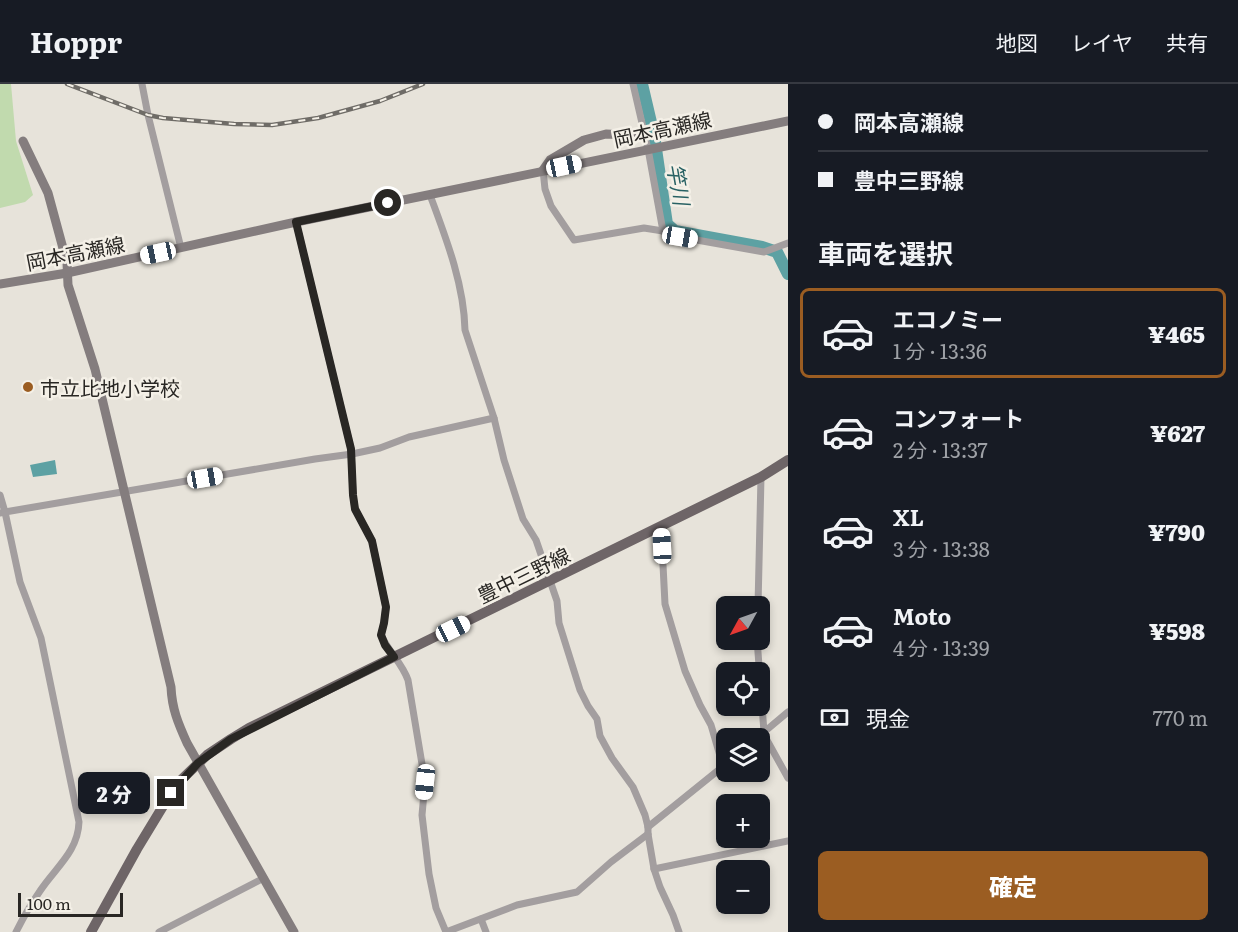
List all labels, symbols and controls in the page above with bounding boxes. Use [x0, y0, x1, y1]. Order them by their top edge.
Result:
text: Hoppr [30, 20, 122, 62]
text: 地図 [996, 26, 1038, 57]
text: レイヤ [1071, 26, 1133, 57]
text: 共有 [1166, 26, 1208, 57]
street label: 岡本高瀬線 [610, 103, 714, 153]
text: 岡本高瀬線 [854, 105, 964, 138]
car [545, 153, 583, 179]
water label: 竿川 [661, 161, 699, 209]
text: 豊中三野線 [854, 163, 964, 196]
route start [374, 189, 401, 216]
car [661, 225, 699, 249]
street label: 岡本高瀬線 [23, 228, 127, 276]
text: 車両を選択 [818, 232, 953, 272]
car [139, 240, 177, 266]
text: エコノミー [893, 302, 1003, 335]
icon: car [821, 306, 875, 360]
text: ¥465 [1148, 317, 1205, 350]
text: 1 分 · 13:36 [893, 335, 987, 365]
place label: 市立比地小学校 [40, 372, 180, 402]
marker: 市立比地小学校 [21, 380, 35, 394]
text: コンフォート [893, 401, 1024, 434]
icon: car [821, 405, 875, 459]
text: ¥627 [1150, 416, 1205, 449]
text: 2 分 · 13:37 [893, 434, 988, 464]
car [186, 466, 224, 490]
text: XL [893, 500, 924, 533]
icon: car [821, 504, 875, 558]
text: ¥790 [1148, 515, 1205, 548]
car [652, 528, 672, 564]
text: 3 分 · 13:38 [893, 533, 990, 563]
street label: 豊中三野線 [471, 539, 575, 609]
north arrow [716, 596, 770, 650]
map controls [716, 596, 770, 914]
text: Moto [893, 599, 951, 632]
icon: car [821, 603, 875, 657]
car [433, 613, 473, 645]
text: ¥598 [1149, 614, 1205, 647]
text: 4 分 · 13:39 [893, 632, 989, 662]
button: locate [716, 662, 770, 716]
icon: cash [818, 701, 851, 734]
text: 現金 [866, 701, 910, 734]
text: 770 m [1153, 702, 1208, 732]
button: layers [716, 728, 770, 782]
car [414, 763, 436, 801]
callout: 2 分 [78, 772, 150, 814]
text: 2 分 [96, 778, 132, 808]
route end [157, 779, 184, 806]
button: + [716, 794, 770, 848]
button: 確定 [818, 851, 1208, 920]
button: − [716, 860, 770, 914]
scale bar [18, 890, 123, 918]
text: 100 m [27, 891, 71, 915]

